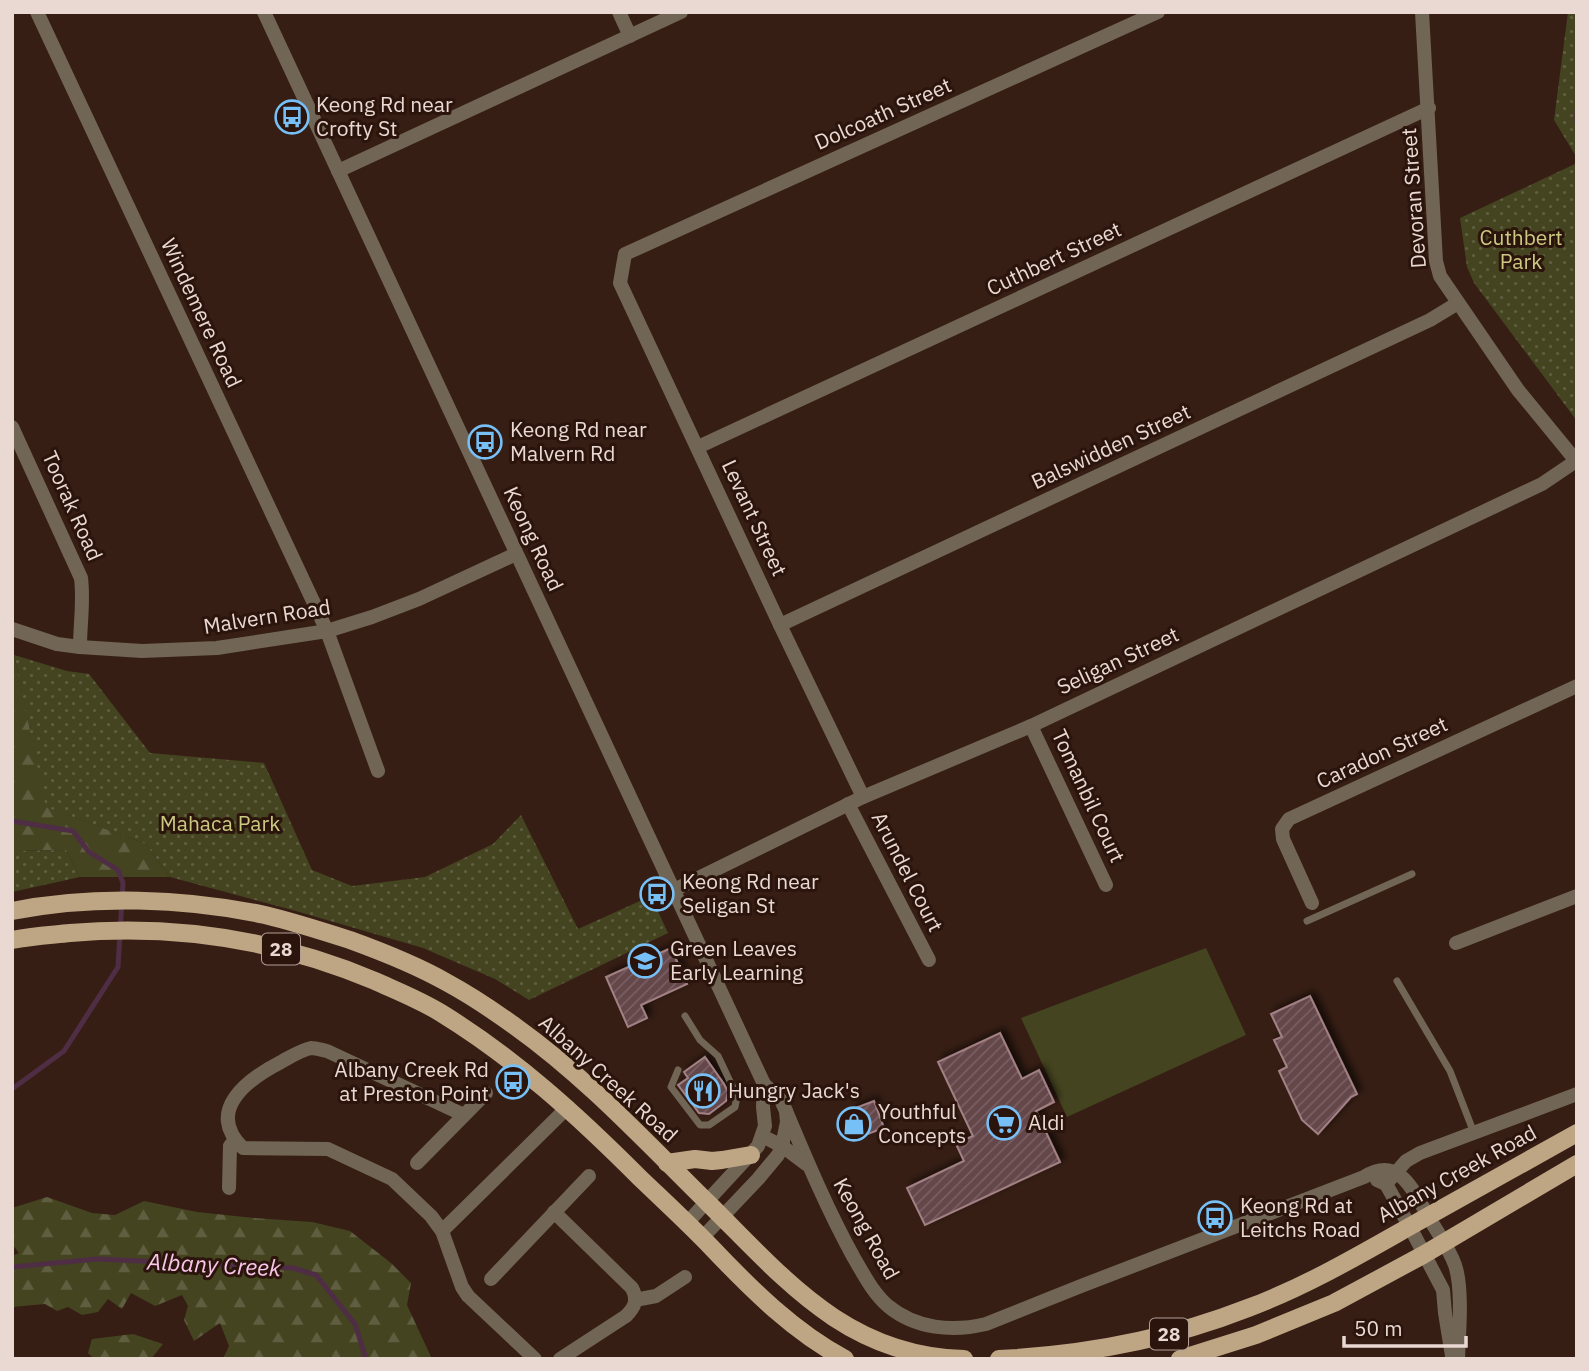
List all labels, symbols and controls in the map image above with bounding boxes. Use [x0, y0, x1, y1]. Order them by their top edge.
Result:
street label: Dolcoath Street [810, 70, 955, 156]
place label: Keong Rd near Crofty St [316, 90, 453, 142]
bus stop icon: Keong Rd near Crofty St [273, 98, 311, 136]
street label: Devoran Street [1394, 127, 1432, 269]
street label: Cuthbert Street [982, 215, 1126, 302]
park label: Cuthbert Park [1479, 223, 1563, 275]
street label: Windemere Road [155, 233, 249, 392]
street label: Balswidden Street [1027, 397, 1195, 495]
place label: Keong Rd near Malvern Rd [510, 415, 647, 467]
bus stop icon: Keong Rd near Malvern Rd [466, 423, 504, 461]
street label: Toorak Road [36, 446, 110, 565]
street label: Levant Street [716, 455, 794, 580]
street label: Keong Road [497, 482, 570, 595]
street label: Malvern Road [201, 592, 332, 640]
street label: Seligan Street [1052, 620, 1183, 701]
street label: Caradon Street [1312, 709, 1452, 795]
street label: Tomanbil Court [1046, 724, 1132, 867]
street label: Arundel Court [866, 807, 950, 936]
park label: Mahaca Park [160, 809, 280, 837]
place label: Keong Rd near Seligan St [682, 867, 819, 919]
bus stop icon: Keong Rd near Seligan St [638, 875, 676, 913]
road number: 28 [262, 934, 300, 965]
place label: Green Leaves Early Learning [670, 934, 803, 986]
school or university icon: Green Leaves Early Learning [626, 942, 664, 980]
street label: Albany Creek Road [533, 1008, 684, 1148]
place label: Albany Creek Rd at Preston Point [334, 1055, 489, 1107]
bus stop icon: Albany Creek Rd at Preston Point [494, 1063, 532, 1101]
restaurant icon: Hungry Jack's [684, 1072, 722, 1110]
place label: Hungry Jack's [728, 1076, 860, 1104]
place label: Youthful Concepts [878, 1097, 966, 1149]
supermarket icon: Aldi [985, 1104, 1023, 1142]
shop icon: Youthful Concepts [835, 1105, 873, 1143]
place label: Aldi [1028, 1108, 1065, 1136]
street label: Albany Creek Road [1372, 1118, 1541, 1228]
street label: Keong Road [827, 1173, 906, 1284]
place label: Keong Rd at Leitchs Road [1240, 1191, 1360, 1243]
bus stop icon: Keong Rd at Leitchs Road [1196, 1199, 1234, 1237]
water label: Albany Creek [145, 1245, 283, 1283]
scale bar [1344, 1304, 1466, 1348]
text: 50 m [1354, 1314, 1403, 1342]
road number: 28 [1150, 1318, 1188, 1350]

